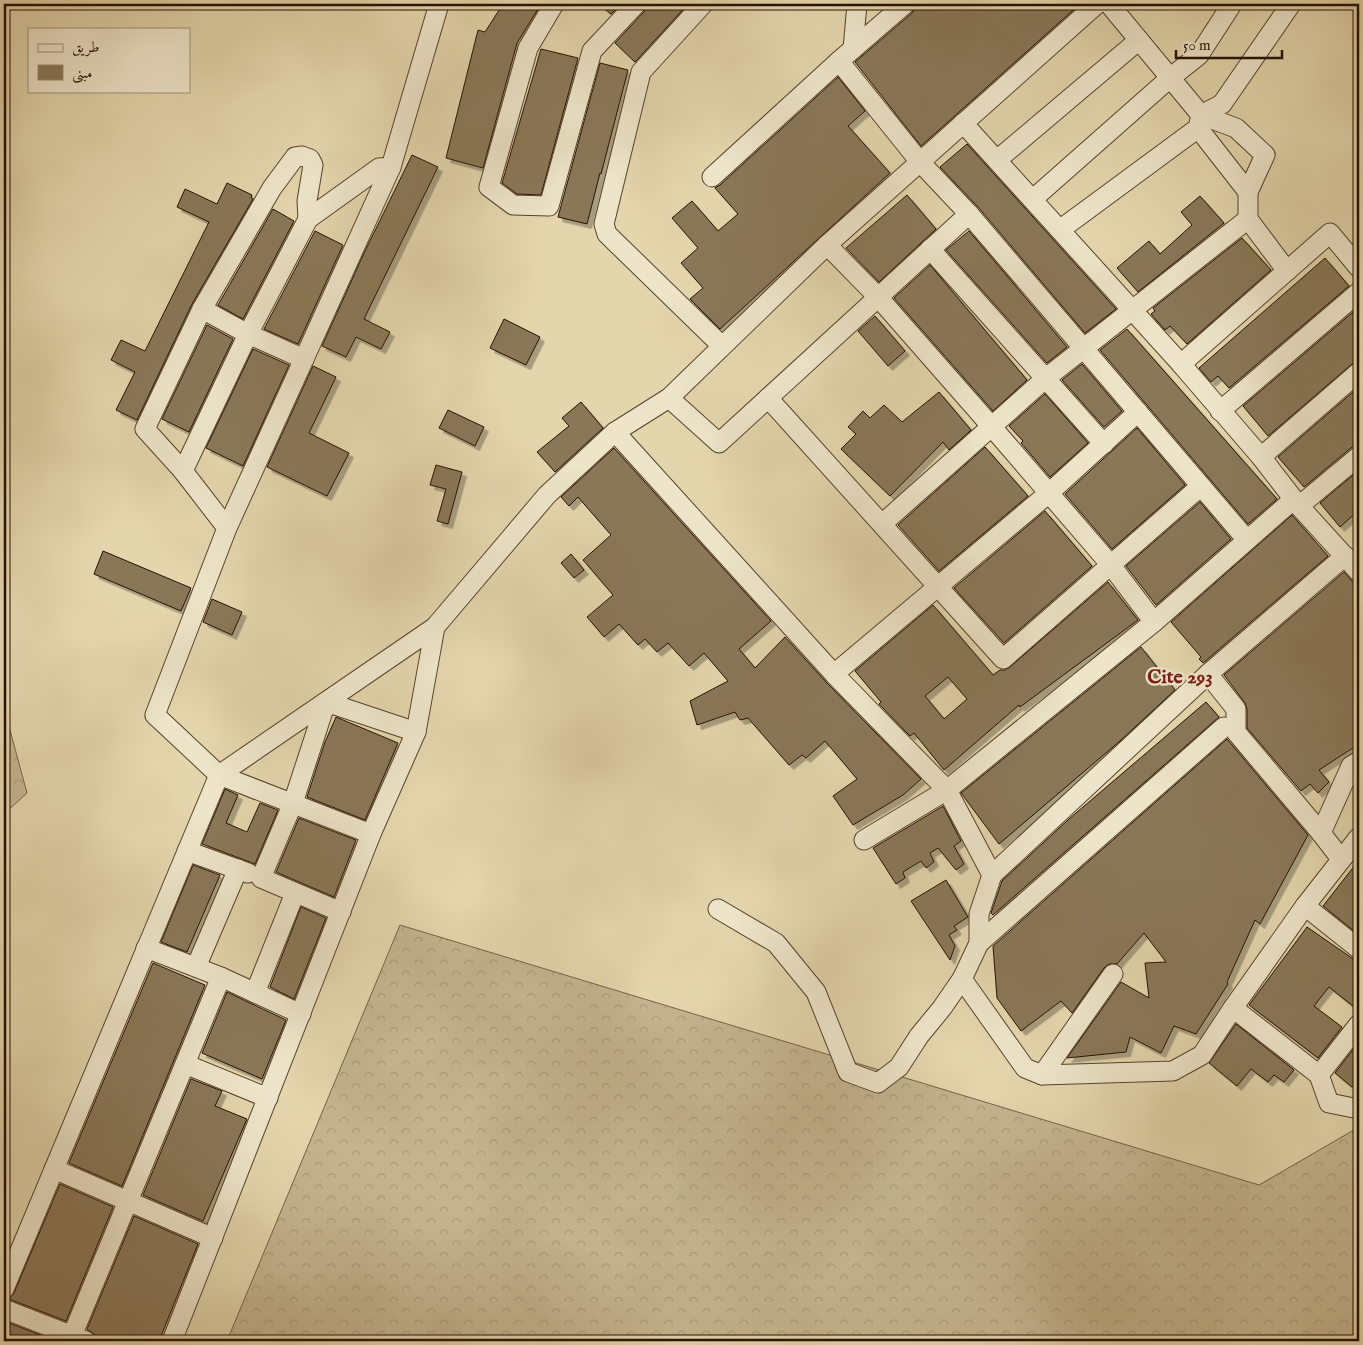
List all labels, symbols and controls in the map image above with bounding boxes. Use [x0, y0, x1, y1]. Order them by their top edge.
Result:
legend [28, 28, 190, 92]
scale bar [1176, 28, 1282, 60]
text: 50 m [1183, 36, 1211, 55]
text: طريق [72, 38, 99, 57]
text: مبنى [72, 64, 92, 84]
district label: Cite 293 [1147, 665, 1213, 690]

